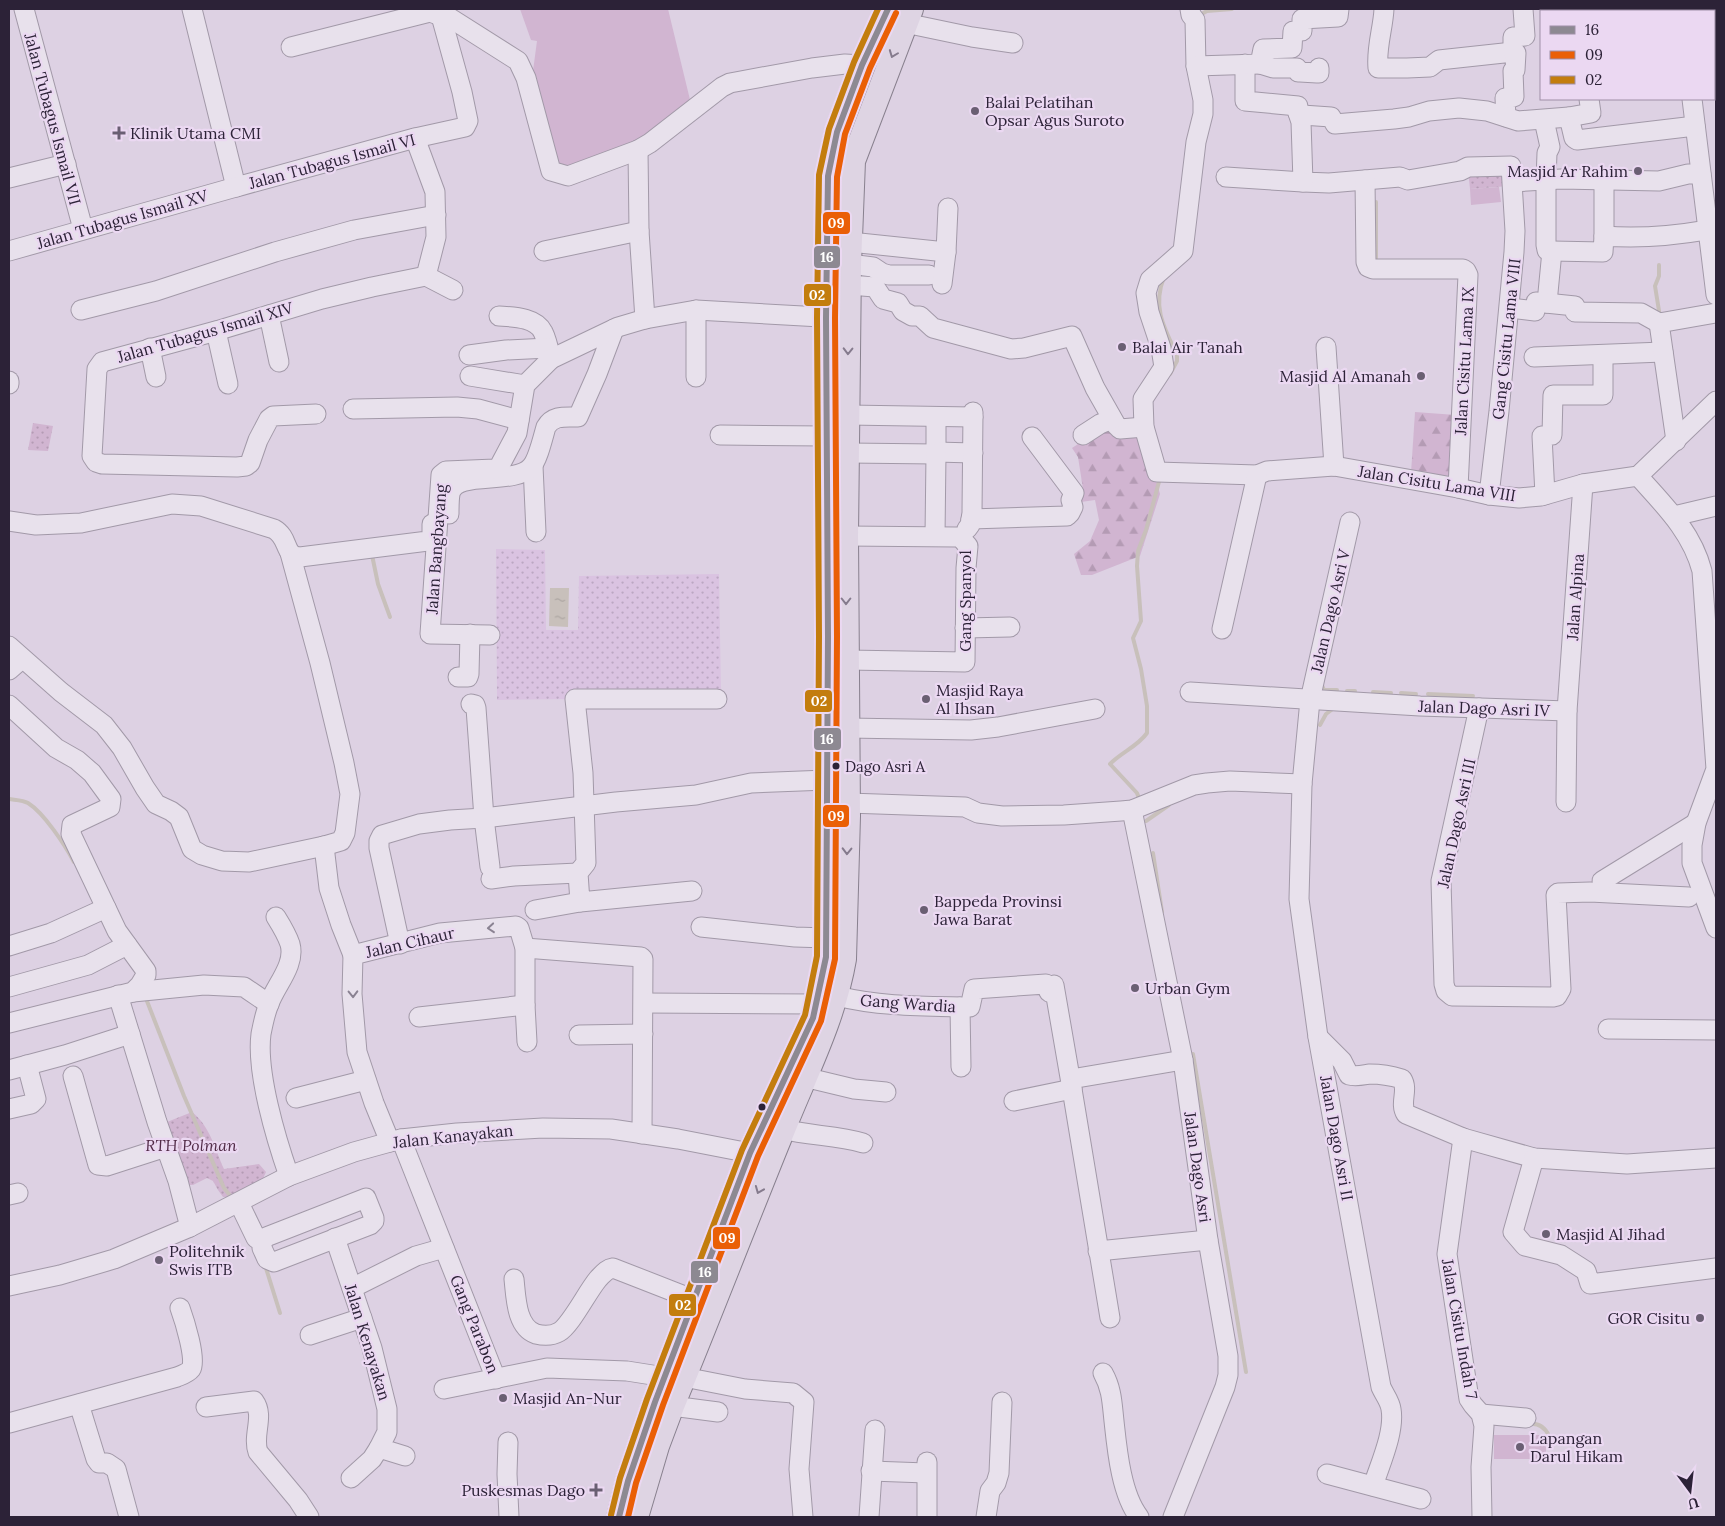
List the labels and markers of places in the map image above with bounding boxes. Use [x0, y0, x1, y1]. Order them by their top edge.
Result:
place label: Balai Pelatihan Opsar Agus Suroto [985, 92, 1124, 130]
marker: Balai Pelatihan Opsar Agus Suroto [969, 105, 981, 117]
place label: Klinik Utama CMI [130, 123, 261, 143]
marker: Klinik Utama CMI [112, 126, 126, 140]
place label: Masjid Ar Rahim [1507, 161, 1628, 181]
marker: Masjid Ar Rahim [1632, 165, 1644, 177]
place label: Balai Air Tanah [1132, 337, 1243, 357]
marker: Balai Air Tanah [1116, 341, 1128, 353]
place label: Masjid Al Amanah [1279, 366, 1411, 386]
marker: Masjid Al Amanah [1415, 370, 1427, 382]
place label: Masjid Raya Al Ihsan [935, 680, 1024, 718]
marker: Masjid Raya Al Ihsan [920, 693, 932, 705]
place label: Dago Asri A [845, 757, 926, 776]
marker: Dago Asri A [831, 761, 841, 771]
place label: Bappeda Provinsi Jawa Barat [933, 891, 1062, 929]
marker: Bappeda Provinsi Jawa Barat [918, 904, 930, 916]
place label: Urban Gym [1145, 978, 1230, 998]
marker: Urban Gym [1129, 982, 1141, 994]
unlabelled marker [757, 1102, 767, 1112]
place label: Masjid Al Jihad [1556, 1224, 1666, 1244]
marker: Masjid Al Jihad [1540, 1228, 1552, 1240]
place label: Politehnik Swis ITB [169, 1241, 245, 1279]
marker: Politehnik Swis ITB [153, 1254, 165, 1266]
place label: GOR Cisitu [1608, 1308, 1690, 1328]
marker: GOR Cisitu [1694, 1312, 1706, 1324]
place label: Masjid An-Nur [513, 1388, 622, 1408]
marker: Masjid An-Nur [497, 1392, 509, 1404]
place label: Lapangan Darul Hikam [1530, 1428, 1623, 1466]
marker: Lapangan Darul Hikam [1514, 1441, 1526, 1453]
place label: Puskesmas Dago [461, 1480, 585, 1500]
marker: Puskesmas Dago [589, 1483, 603, 1497]

